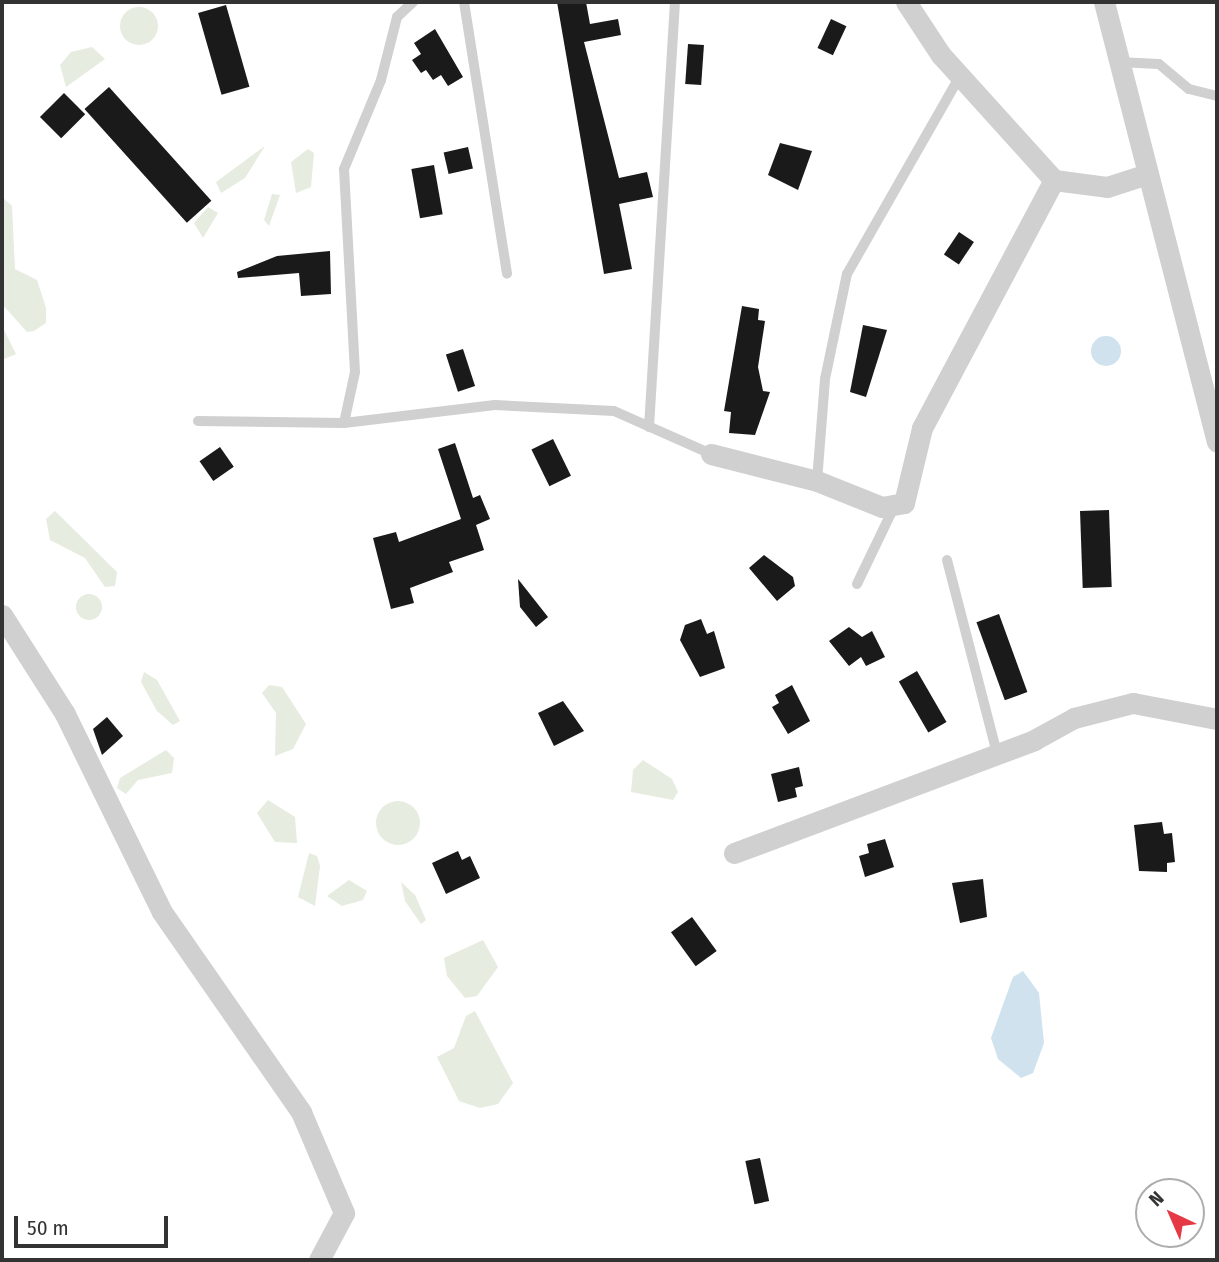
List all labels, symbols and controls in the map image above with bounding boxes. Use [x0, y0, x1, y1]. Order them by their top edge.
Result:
north arrow [1135, 1178, 1205, 1248]
text: N [1144, 1187, 1169, 1211]
scale bar [18, 1202, 172, 1246]
text: 50 m [27, 1215, 69, 1241]

